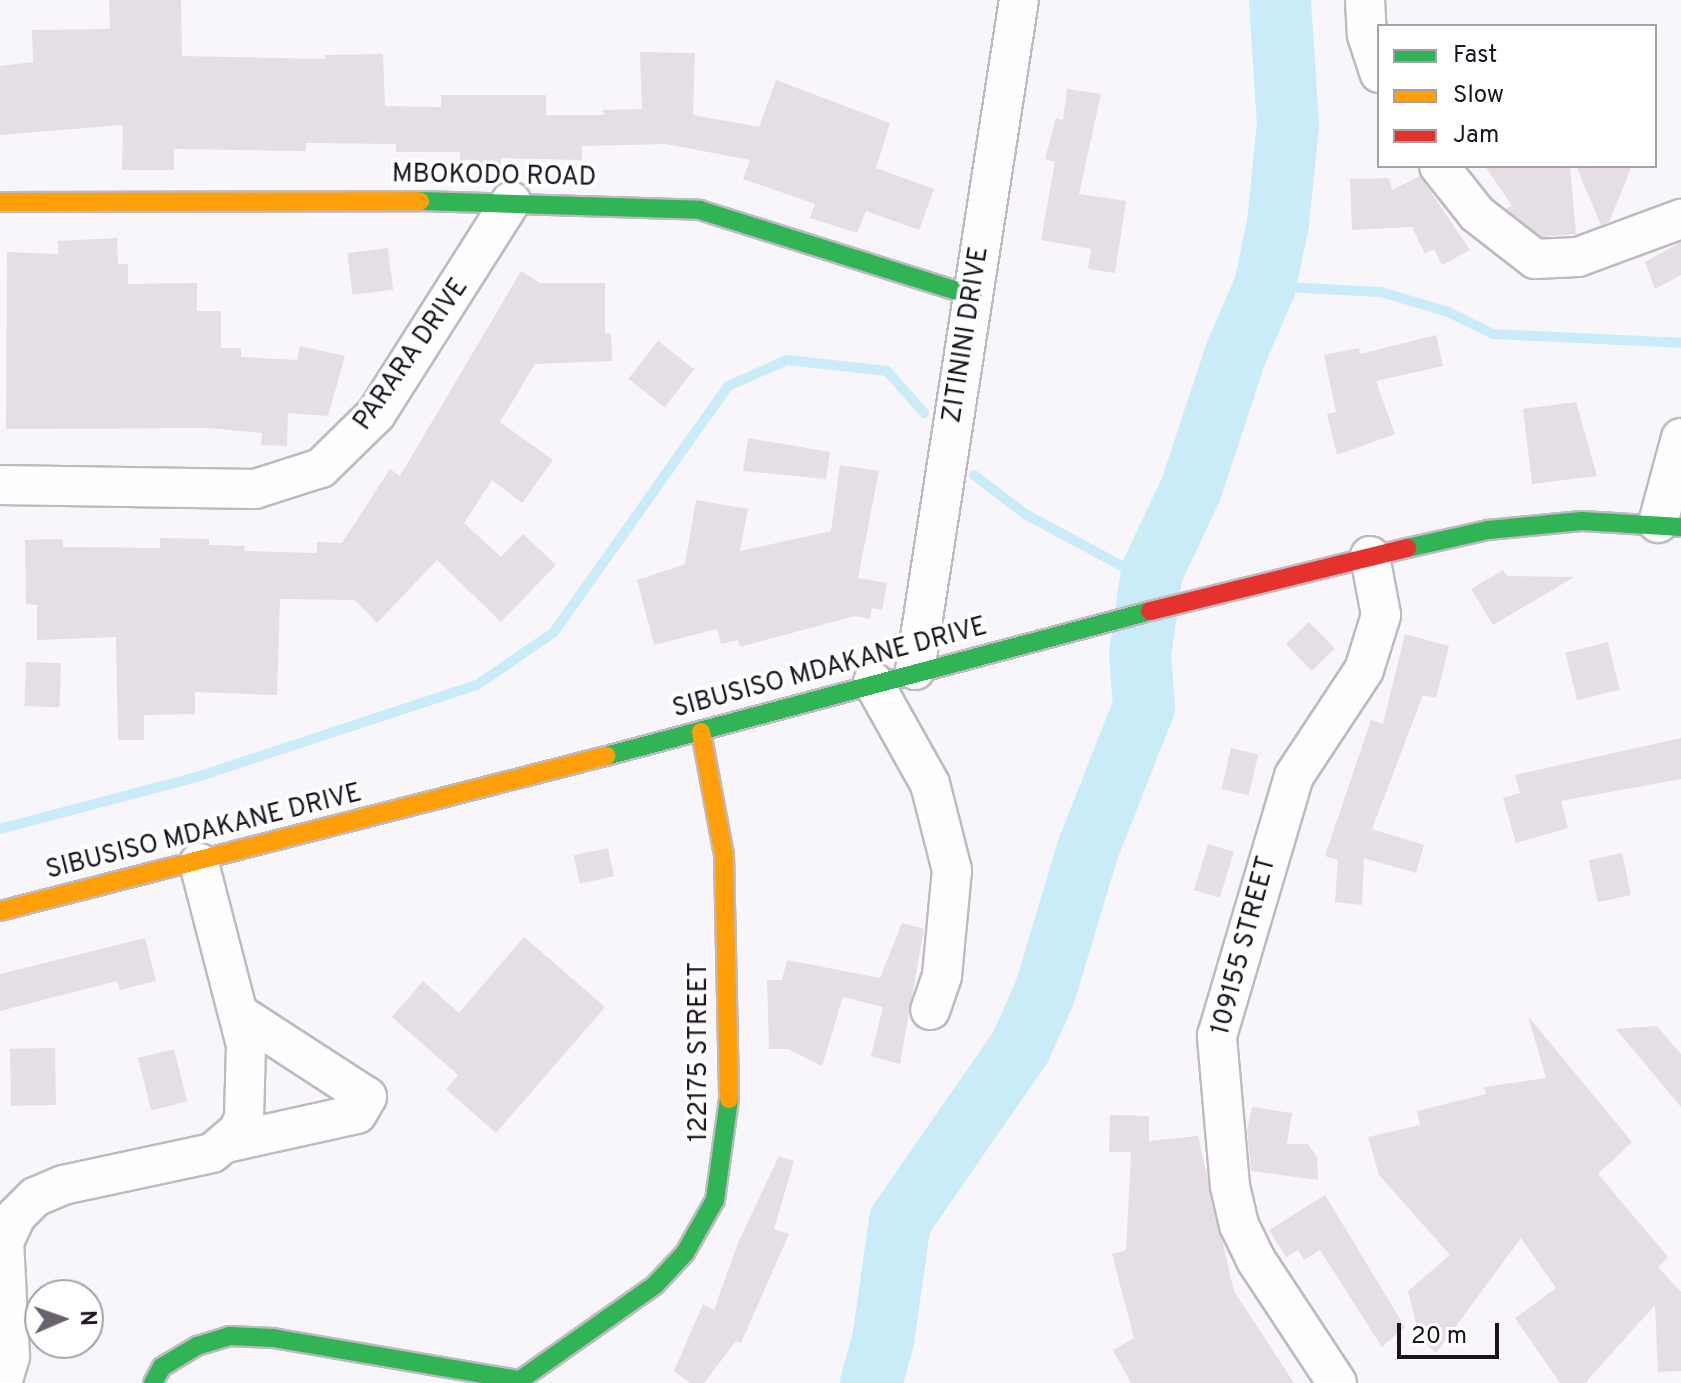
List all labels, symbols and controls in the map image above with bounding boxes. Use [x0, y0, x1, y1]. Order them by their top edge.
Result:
legend [1377, 24, 1657, 168]
text: Fast [1453, 41, 1497, 71]
text: Slow [1453, 81, 1504, 111]
text: Jam [1453, 121, 1499, 151]
street label: MBOKODO ROAD [392, 160, 596, 194]
street label: ZITININI DRIVE [938, 245, 996, 425]
street label: PARARA DRIVE [348, 273, 476, 437]
street label: SIBUSISO MDAKANE DRIVE [669, 612, 991, 726]
street label: SIBUSISO MDAKANE DRIVE [43, 779, 365, 887]
street label: 109155 STREET [1206, 853, 1284, 1039]
street label: 122175 STREET [684, 962, 716, 1142]
north arrow [24, 1279, 104, 1359]
scale bar [1401, 1307, 1503, 1357]
text: N [73, 1310, 100, 1327]
text: 20 m [1411, 1322, 1467, 1352]

